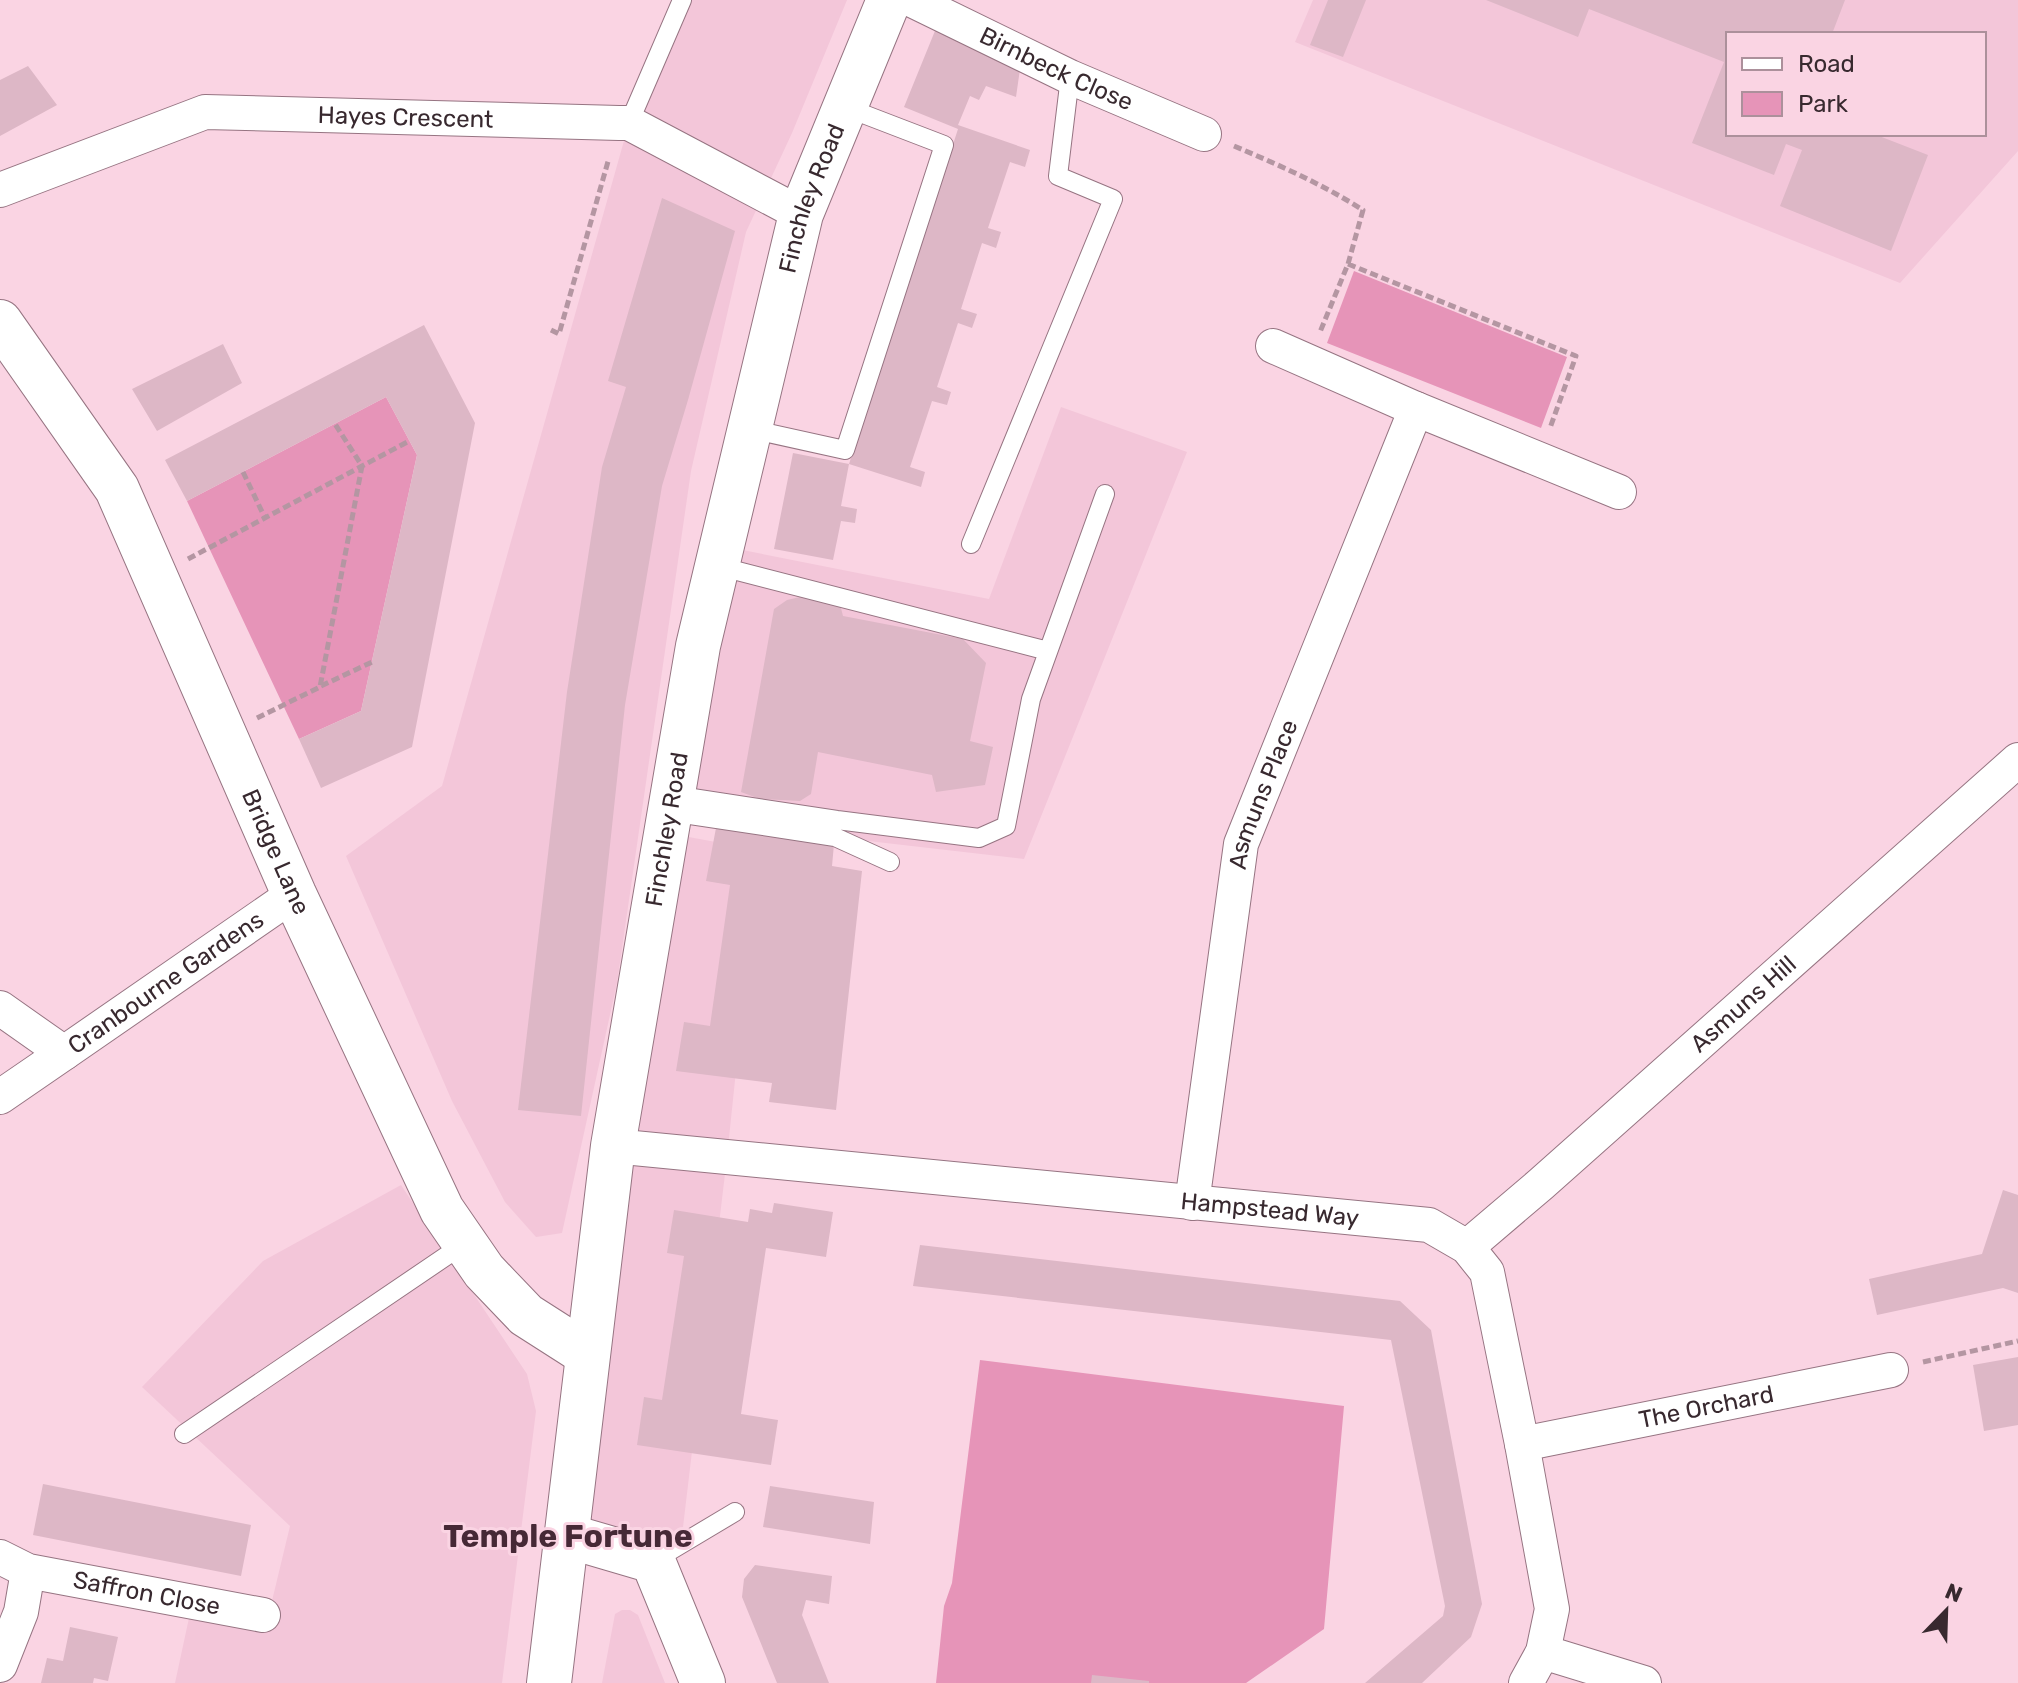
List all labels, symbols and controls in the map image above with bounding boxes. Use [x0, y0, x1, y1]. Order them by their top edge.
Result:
street label: Birnbeck Close [975, 21, 1137, 116]
legend [1726, 32, 1986, 136]
text: Road [1798, 50, 1855, 78]
text: Park [1798, 90, 1849, 118]
street label: Hayes Crescent [317, 101, 494, 134]
street label: Finchley Road [773, 120, 851, 276]
street label: Asmuns Place [1224, 716, 1304, 871]
street label: Finchley Road [640, 750, 694, 909]
street label: Bridge Lane [236, 785, 316, 919]
street label: Cranbourne Gardens [63, 905, 269, 1060]
street label: Asmuns Hill [1685, 950, 1802, 1058]
street label: Hampstead Way [1179, 1187, 1360, 1232]
street label: The Orchard [1637, 1380, 1776, 1434]
district label: Temple Fortune [443, 1517, 693, 1555]
street label: Saffron Close [71, 1566, 222, 1621]
north arrow [1906, 1571, 1986, 1651]
text: N [1941, 1578, 1966, 1609]

